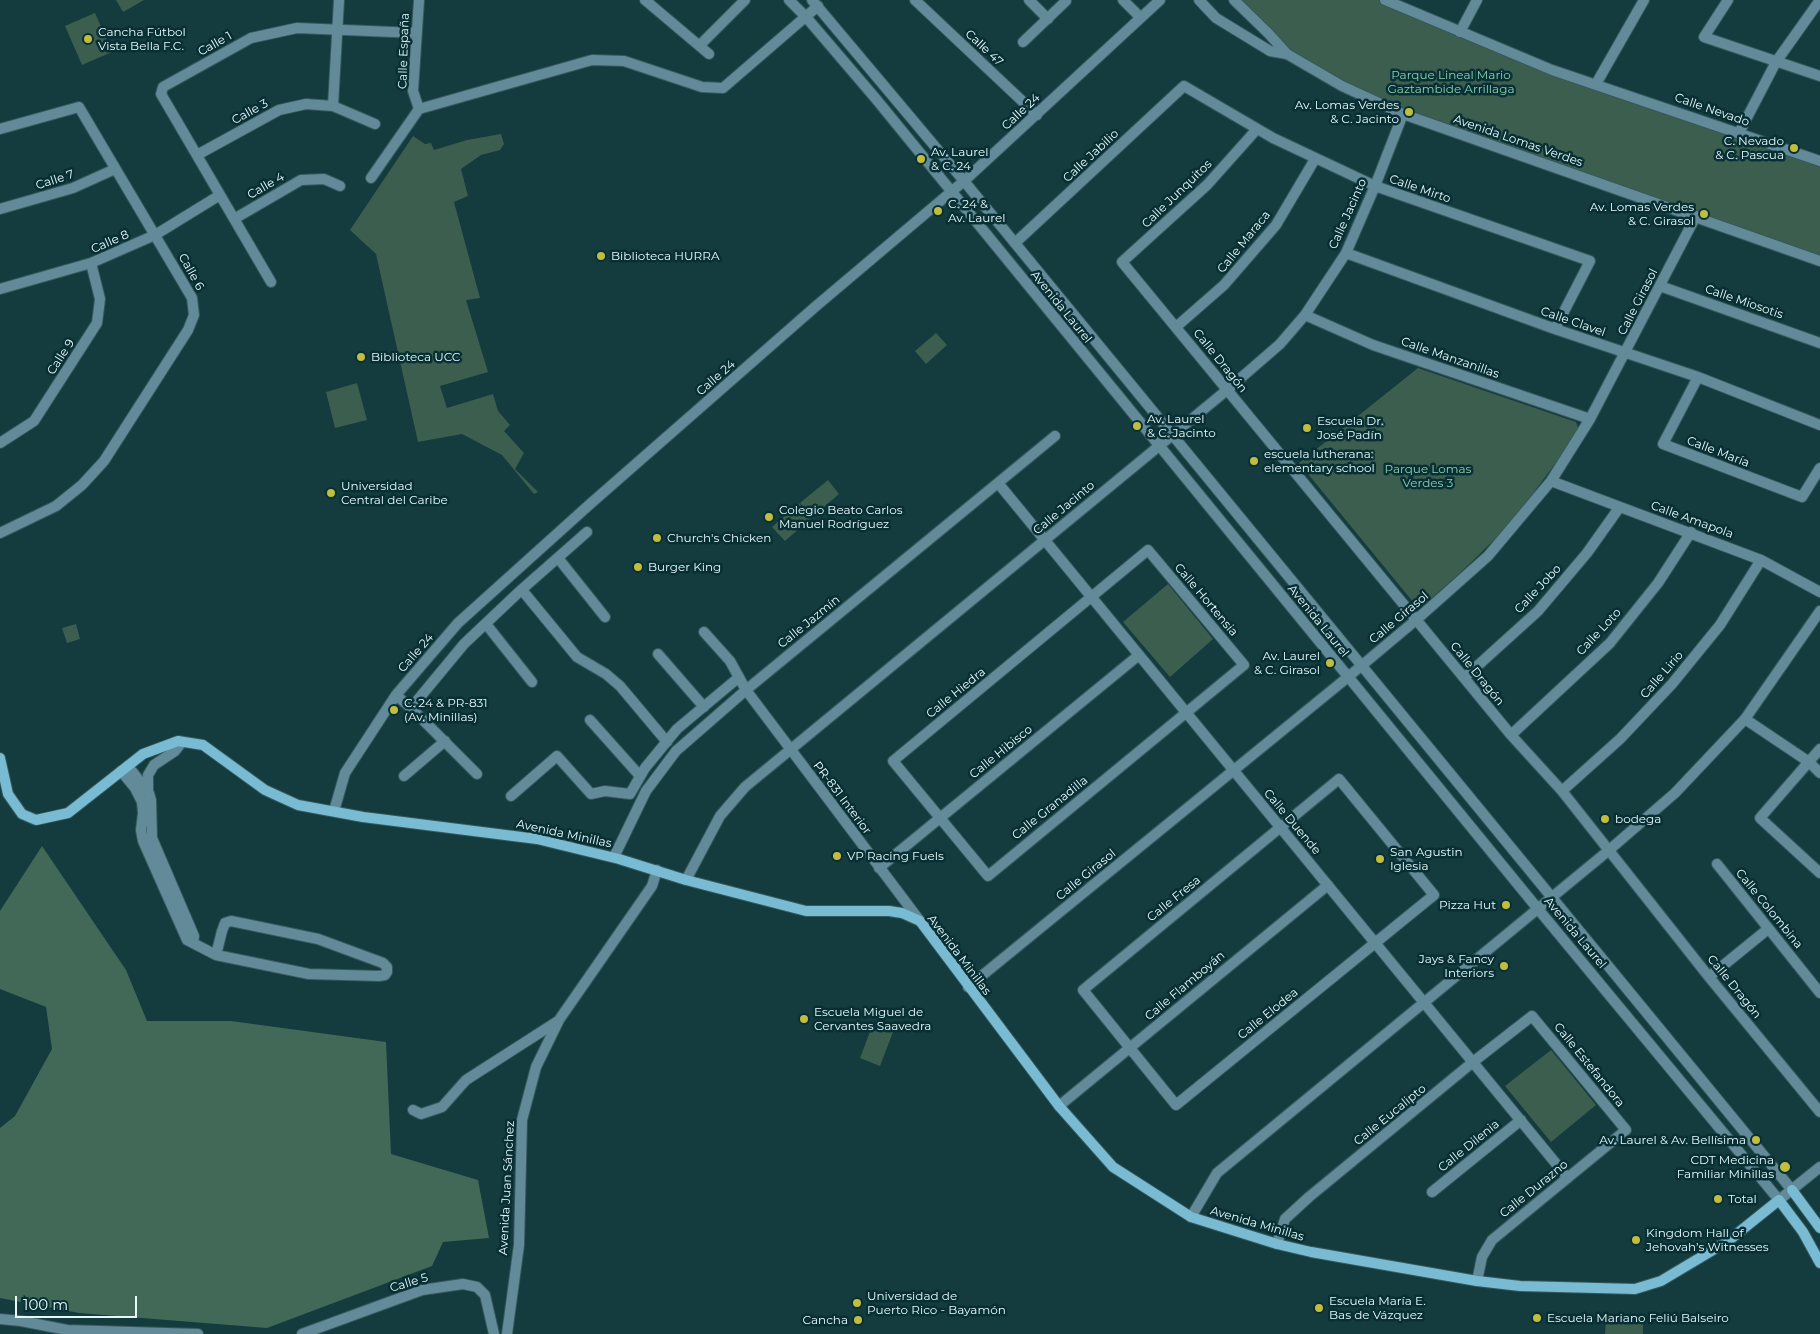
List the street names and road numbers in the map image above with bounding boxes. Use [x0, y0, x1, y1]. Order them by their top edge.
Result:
street label: Calle España [395, 13, 413, 89]
street label: Calle 47 [962, 27, 1006, 69]
street label: Calle 1 [195, 29, 235, 59]
street label: Calle Nevado [1673, 90, 1751, 130]
street label: Calle 24 [999, 91, 1043, 133]
street label: Calle 3 [229, 96, 271, 128]
street label: Avenida Lomas Verdes [1451, 112, 1585, 170]
street label: Calle Jabilio [1060, 127, 1122, 185]
street label: Calle Junquitos [1139, 157, 1215, 231]
street label: Calle 7 [34, 167, 76, 193]
street label: Calle 4 [245, 170, 287, 202]
street label: Calle Mirto [1387, 172, 1453, 206]
street label: Calle Jacinto [1326, 177, 1370, 251]
street label: Calle Maraca [1214, 208, 1274, 276]
street label: Calle 8 [89, 227, 131, 257]
street label: Calle 6 [175, 251, 207, 293]
street label: Calle Girasol [1615, 266, 1661, 338]
street label: Avenida Laurel [1027, 268, 1095, 346]
street label: Calle Miosotis [1703, 282, 1785, 322]
street label: Calle Clavel [1539, 304, 1607, 340]
street label: Calle Dragón [1190, 326, 1250, 396]
street label: Calle Manzanillas [1399, 334, 1501, 382]
street label: Calle 9 [44, 336, 78, 378]
street label: Calle 24 [694, 357, 738, 399]
street label: Calle María [1685, 433, 1751, 471]
street label: Calle Jacinto [1030, 478, 1098, 538]
street label: Calle Amapola [1649, 498, 1735, 542]
street label: Calle Hortensia [1171, 561, 1241, 639]
street label: Calle Jobo [1512, 562, 1564, 616]
street label: Avenida Laurel [1284, 582, 1352, 660]
street label: Calle Girasol [1366, 589, 1432, 647]
street label: Calle Jazmín [775, 593, 843, 651]
street label: Calle Loto [1574, 606, 1624, 658]
street label: Calle 24 [395, 631, 437, 675]
street label: Calle Dragón [1447, 639, 1507, 709]
street label: Calle Lirio [1638, 648, 1686, 702]
street label: Calle Hiedra [923, 665, 989, 721]
street label: Calle Hibisco [967, 722, 1035, 782]
street label: PR-831 Interior [810, 759, 874, 837]
street label: Calle Granadilla [1009, 773, 1091, 843]
street label: Calle Duende [1260, 786, 1324, 858]
street label: Avenida Minillas [515, 817, 613, 851]
street label: Calle Girasol [1053, 846, 1119, 904]
street label: Calle Colombina [1733, 866, 1805, 952]
street label: Calle Fresa [1144, 873, 1204, 925]
street label: Avenida Laurel [1541, 894, 1609, 972]
street label: Avenida Minillas [924, 912, 994, 998]
street label: Calle Flamboyán [1142, 948, 1228, 1024]
street label: Calle Dragón [1704, 952, 1764, 1022]
street label: Calle Elodea [1235, 985, 1301, 1043]
street label: Calle Estefandora [1551, 1020, 1627, 1110]
street label: Calle Eucalipto [1351, 1081, 1429, 1149]
street label: Calle Dilenia [1436, 1117, 1502, 1175]
street label: Avenida Juan Sánchez [496, 1120, 518, 1256]
street label: Calle Durazno [1497, 1157, 1571, 1221]
street label: Avenida Minillas [1208, 1204, 1306, 1244]
street label: Calle 5 [388, 1270, 430, 1296]

